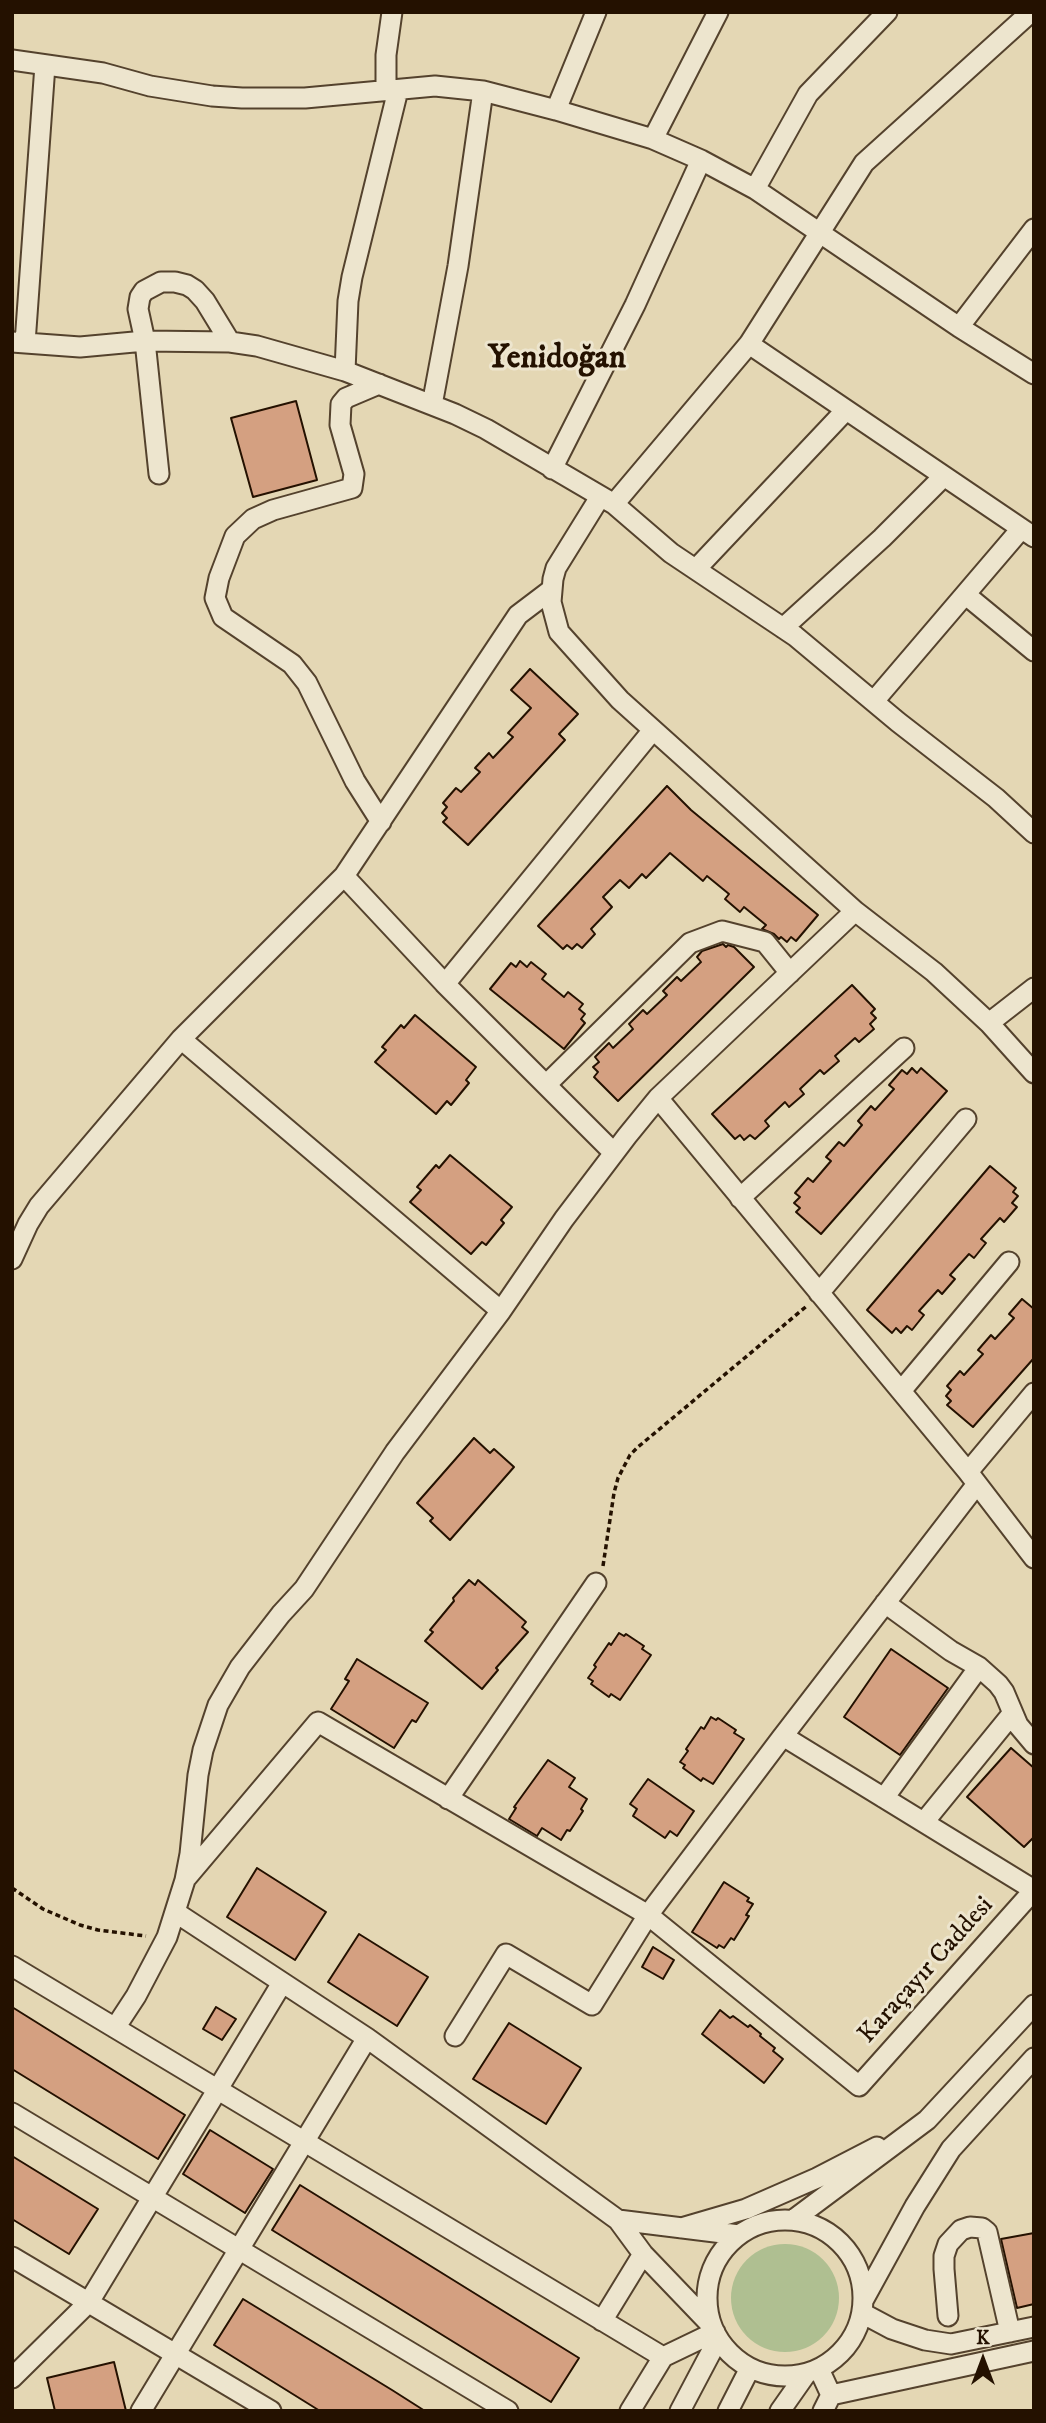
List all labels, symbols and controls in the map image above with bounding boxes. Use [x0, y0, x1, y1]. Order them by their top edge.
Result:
district label: Yenidoğan [488, 340, 626, 380]
street label: Karaçayır Caddesi [853, 1891, 1001, 2051]
north arrow [948, 2325, 1018, 2395]
text: K [976, 2327, 990, 2350]

